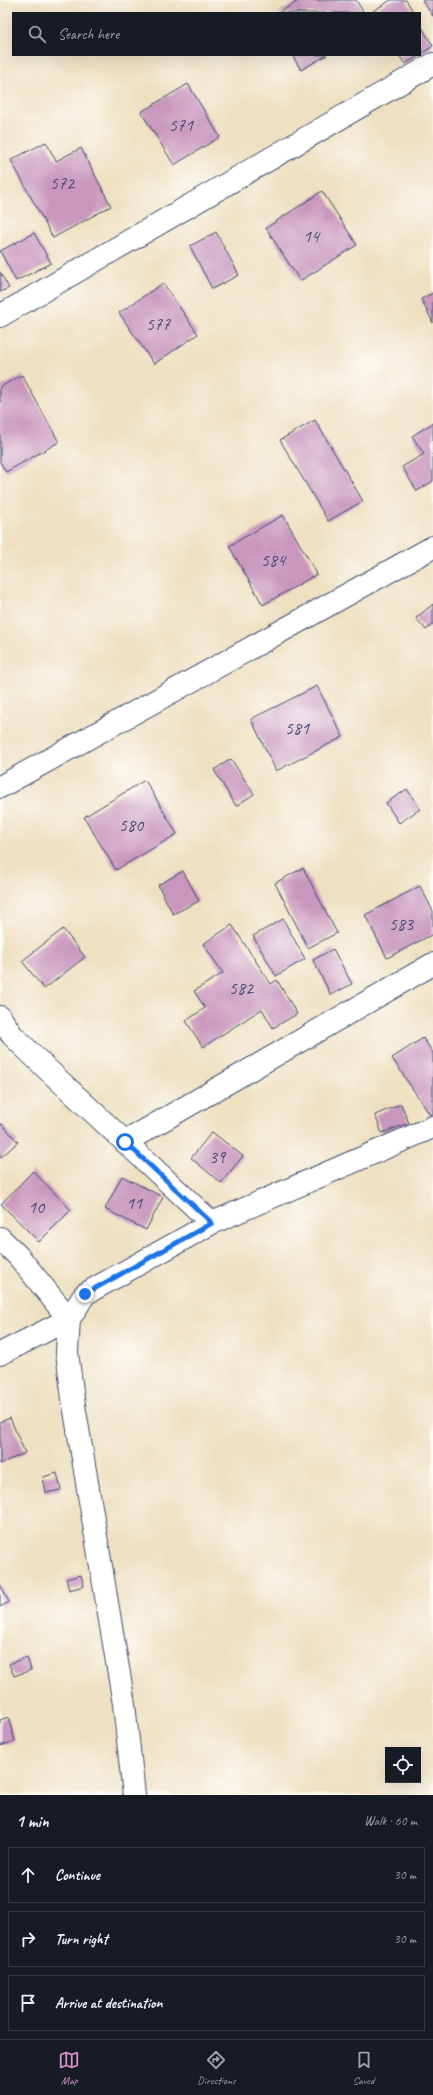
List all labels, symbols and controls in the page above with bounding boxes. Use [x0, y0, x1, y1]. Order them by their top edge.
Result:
search box [12, 12, 421, 56]
icon: search [26, 23, 48, 45]
text: Search here [58, 25, 119, 44]
house number: 571 [169, 114, 194, 136]
house number: 572 [50, 172, 76, 194]
house number: 14 [303, 225, 321, 247]
house number: 577 [146, 313, 171, 335]
house number: 584 [261, 549, 287, 571]
house number: 581 [285, 717, 310, 739]
house number: 580 [119, 814, 145, 836]
house number: 583 [389, 913, 415, 935]
house number: 582 [229, 977, 255, 999]
route start [116, 1133, 134, 1151]
house number: 39 [209, 1146, 227, 1168]
house number: 11 [126, 1192, 143, 1214]
house number: 10 [28, 1196, 46, 1218]
route end [76, 1285, 94, 1303]
map controls [385, 1747, 421, 1783]
button: locate [385, 1747, 421, 1783]
text: 1 min [16, 1811, 49, 1832]
text: Walk · 60 m [364, 1813, 417, 1829]
icon: ahead [17, 1864, 39, 1886]
text: Continue [55, 1866, 100, 1885]
text: 30 m [394, 1867, 416, 1883]
icon: right [17, 1928, 39, 1950]
text: Turn right [55, 1930, 108, 1949]
text: 30 m [394, 1931, 416, 1947]
icon: arrive [17, 1992, 39, 2014]
text: Arrive at destination [55, 1994, 162, 2013]
tab: Map [58, 2049, 80, 2087]
tab: Directions [197, 2049, 236, 2087]
tab: Saved [353, 2049, 375, 2087]

